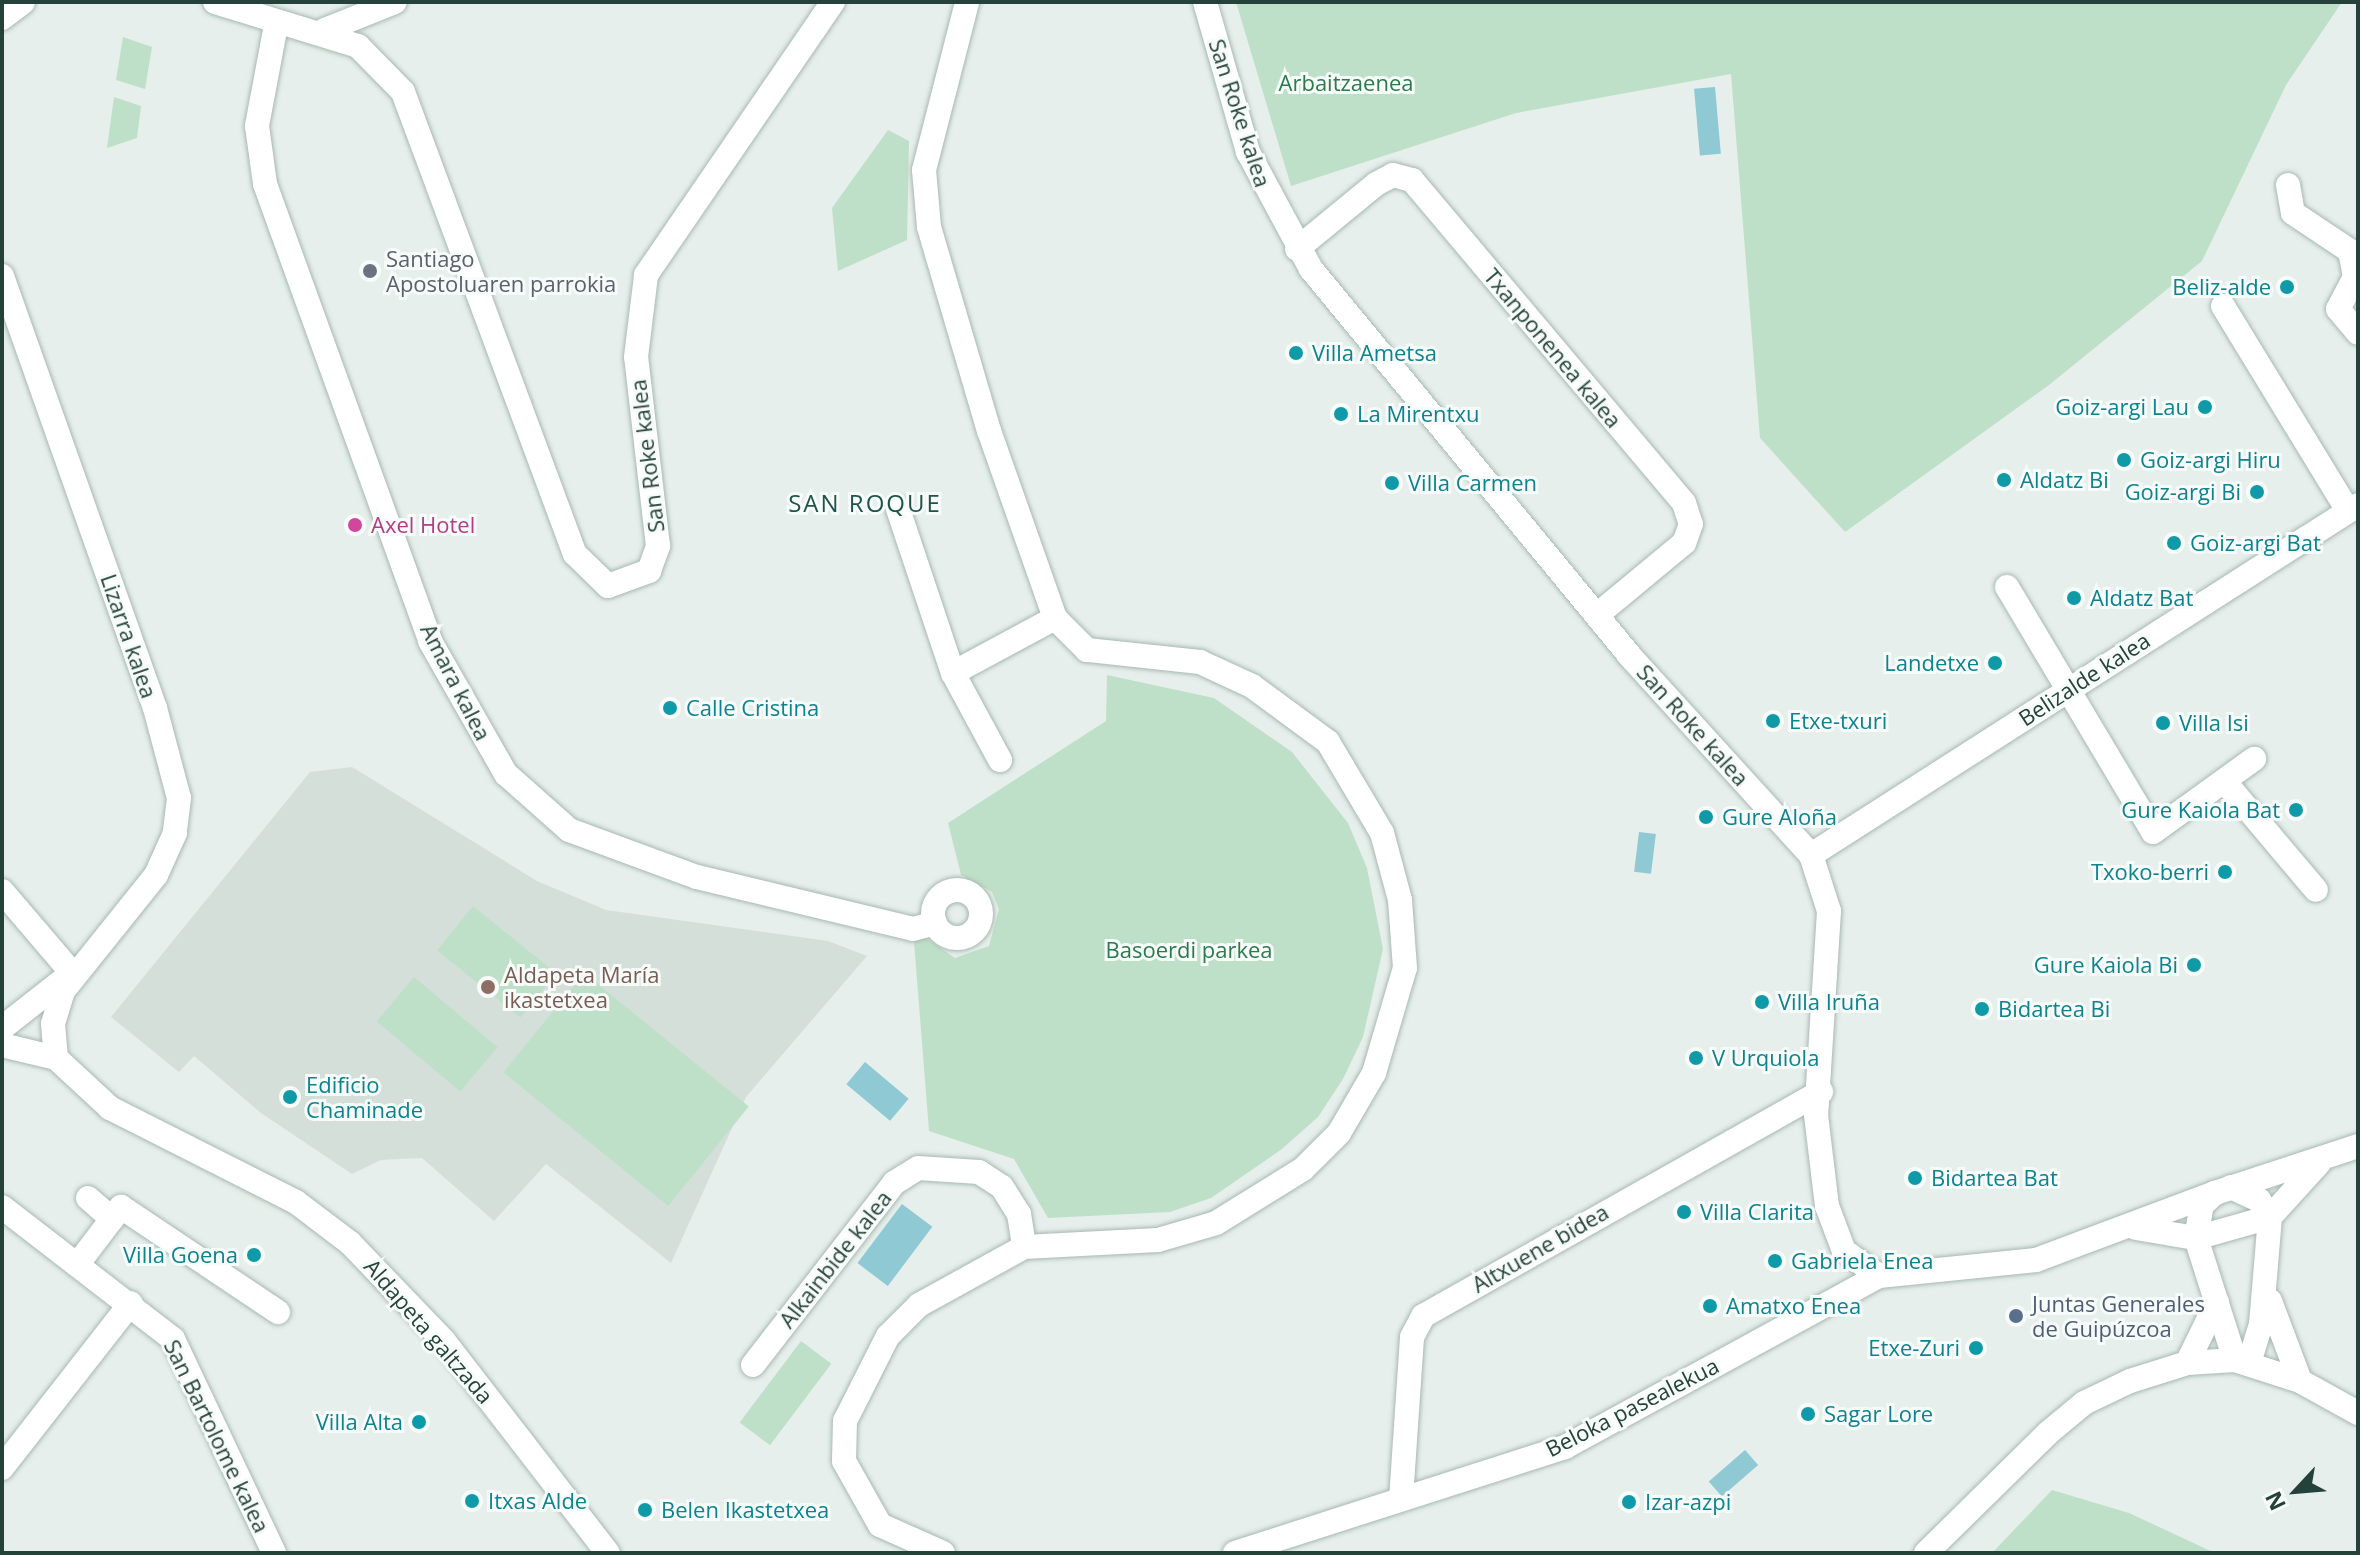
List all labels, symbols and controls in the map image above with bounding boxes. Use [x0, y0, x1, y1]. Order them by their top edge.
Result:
street label: San Roke kalea [1204, 36, 1276, 190]
park label: Arbaitzaenea [1279, 70, 1413, 96]
place label: Santiago Apostoluaren parrokia [386, 245, 616, 296]
marker: Santiago Apostoluaren parrokia [361, 262, 379, 280]
street label: Txanponenea kalea [1479, 263, 1627, 433]
place label: Beliz-alde [2172, 274, 2271, 300]
marker: Beliz-alde [2278, 278, 2296, 296]
place label: Villa Ametsa [1312, 340, 1437, 366]
marker: Villa Ametsa [1287, 344, 1305, 362]
street label: San Roke kalea [625, 378, 669, 534]
place label: Goiz-argi Lau [2055, 394, 2189, 420]
marker: Goiz-argi Lau [2196, 398, 2214, 416]
place label: La Mirentxu [1357, 401, 1479, 427]
marker: La Mirentxu [1332, 405, 1350, 423]
place label: Goiz-argi Hiru [2140, 447, 2281, 473]
marker: Goiz-argi Hiru [2115, 451, 2133, 469]
place label: Aldatz Bi [2020, 467, 2109, 493]
place label: Villa Carmen [1408, 470, 1537, 496]
marker: Aldatz Bi [1995, 471, 2013, 489]
marker: Villa Carmen [1383, 474, 1401, 492]
place label: Goiz-argi Bi [2125, 479, 2241, 505]
marker: Goiz-argi Bi [2248, 483, 2266, 501]
district label: SAN ROQUE [788, 489, 942, 517]
place label: Axel Hotel [371, 512, 475, 538]
marker: Axel Hotel [346, 516, 364, 534]
place label: Goiz-argi Bat [2190, 530, 2321, 556]
marker: Goiz-argi Bat [2165, 534, 2183, 552]
street label: Lizarra kalea [95, 571, 163, 701]
place label: Aldatz Bat [2090, 585, 2193, 611]
marker: Aldatz Bat [2065, 589, 2083, 607]
street label: Amara kalea [415, 619, 497, 745]
street label: Belizalde kalea [2013, 627, 2155, 731]
place label: Landetxe [1884, 650, 1979, 676]
marker: Landetxe [1986, 654, 2004, 672]
street label: San Roke kalea [1632, 659, 1754, 791]
place label: Calle Cristina [686, 695, 819, 721]
marker: Calle Cristina [661, 699, 679, 717]
place label: Etxe-txuri [1789, 708, 1887, 734]
place label: Villa Isi [2179, 710, 2249, 736]
marker: Etxe-txuri [1764, 712, 1782, 730]
marker: Villa Isi [2154, 714, 2172, 732]
place label: Gure Kaiola Bat [2121, 797, 2280, 823]
marker: Gure Kaiola Bat [2287, 801, 2305, 819]
place label: Gure Aloña [1722, 804, 1837, 830]
marker: Gure Aloña [1697, 808, 1715, 826]
place label: Txoko-berri [2091, 859, 2209, 885]
marker: Txoko-berri [2216, 863, 2234, 881]
park label: Basoerdi parkea [1105, 937, 1273, 963]
place label: Gure Kaiola Bi [2034, 952, 2178, 978]
marker: Gure Kaiola Bi [2185, 956, 2203, 974]
place label: Aldapeta María ikastetxea [504, 961, 660, 1012]
marker: Aldapeta María ikastetxea [479, 978, 497, 996]
place label: Villa Iruña [1778, 989, 1880, 1015]
marker: Villa Iruña [1753, 993, 1771, 1011]
place label: Bidartea Bi [1998, 996, 2110, 1022]
marker: Bidartea Bi [1973, 1000, 1991, 1018]
place label: V Urquiola [1712, 1045, 1819, 1071]
marker: V Urquiola [1687, 1049, 1705, 1067]
place label: Edificio Chaminade [306, 1071, 423, 1122]
marker: Edificio Chaminade [281, 1088, 299, 1106]
place label: Bidartea Bat [1931, 1165, 2058, 1191]
marker: Bidartea Bat [1906, 1169, 1924, 1187]
street label: Alkainbide kalea [773, 1185, 897, 1333]
street label: Altxuene bidea [1467, 1198, 1613, 1298]
place label: Villa Clarita [1700, 1199, 1814, 1225]
marker: Villa Clarita [1675, 1203, 1693, 1221]
place label: Villa Goena [123, 1242, 238, 1268]
marker: Villa Goena [245, 1246, 263, 1264]
place label: Gabriela Enea [1791, 1248, 1933, 1274]
marker: Gabriela Enea [1766, 1252, 1784, 1270]
street label: Aldapeta galtzada [359, 1253, 499, 1409]
place label: Juntas Generales de Guipúzcoa [2032, 1290, 2205, 1342]
place label: Amatxo Enea [1726, 1293, 1861, 1319]
marker: Amatxo Enea [1701, 1297, 1719, 1315]
marker: Juntas Generales de Guipúzcoa [2007, 1307, 2025, 1325]
street label: San Bartolome kalea [159, 1335, 275, 1537]
place label: Etxe-Zuri [1868, 1335, 1960, 1361]
marker: Etxe-Zuri [1967, 1339, 1985, 1357]
street label: Beloka pasealekua [1541, 1352, 1723, 1462]
place label: Sagar Lore [1824, 1401, 1933, 1427]
marker: Sagar Lore [1799, 1405, 1817, 1423]
place label: Villa Alta [316, 1409, 403, 1435]
marker: Villa Alta [410, 1413, 428, 1431]
north arrow [2256, 1451, 2336, 1531]
text: N [2257, 1487, 2292, 1516]
place label: Itxas Alde [488, 1488, 587, 1514]
place label: Izar-azpi [1645, 1489, 1731, 1515]
marker: Itxas Alde [463, 1492, 481, 1510]
marker: Izar-azpi [1620, 1493, 1638, 1511]
place label: Belen Ikastetxea [661, 1497, 829, 1523]
marker: Belen Ikastetxea [636, 1501, 654, 1519]

